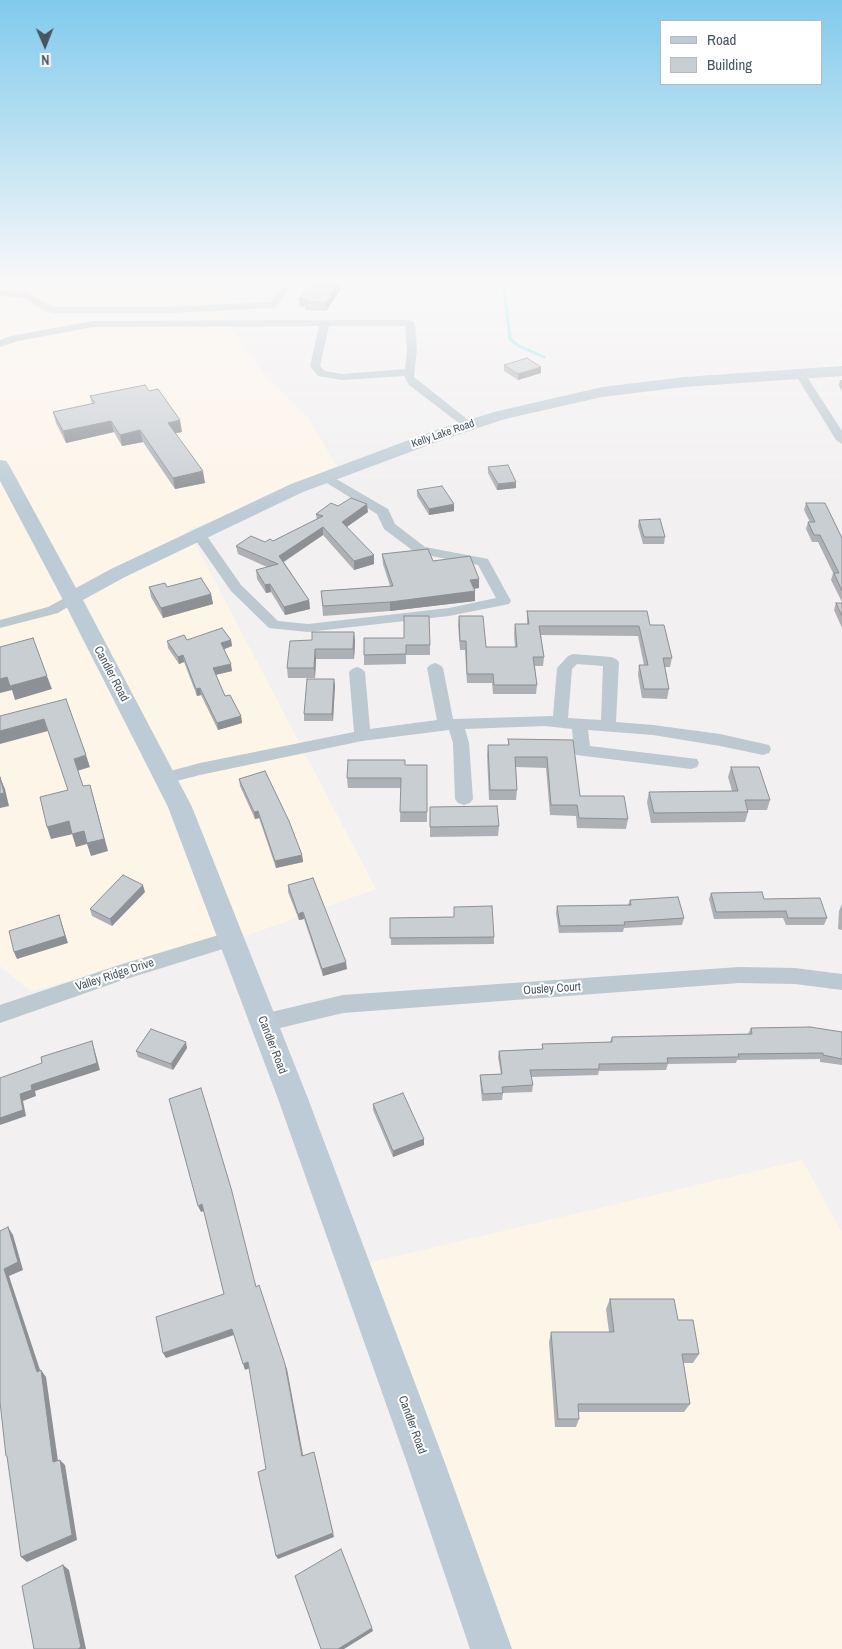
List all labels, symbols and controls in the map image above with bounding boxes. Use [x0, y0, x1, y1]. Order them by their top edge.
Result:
north arrow [20, 20, 70, 70]
legend [660, 20, 822, 85]
text: Road [707, 29, 736, 50]
text: N [41, 51, 50, 69]
text: Building [707, 54, 752, 75]
street label: Kelly Lake Road [410, 417, 476, 451]
street label: Candler Road [90, 644, 132, 704]
street label: Valley Ridge Drive [74, 956, 156, 994]
street label: Ousley Court [523, 980, 581, 998]
street label: Candler Road [254, 1014, 290, 1076]
street label: Candler Road [395, 1394, 429, 1456]

